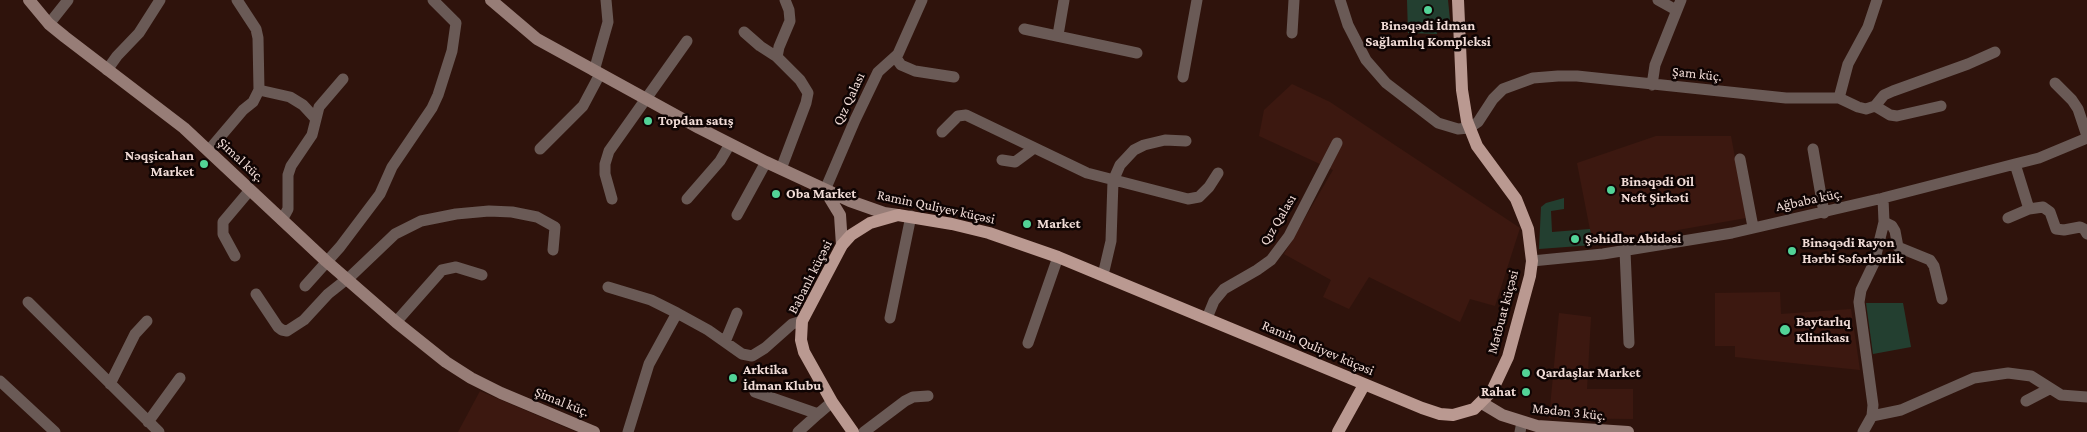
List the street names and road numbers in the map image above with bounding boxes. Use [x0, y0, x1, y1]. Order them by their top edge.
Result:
street label: Şam küç. [1671, 63, 1723, 85]
street label: Qız Qalası [829, 70, 869, 128]
street label: Şimal küç. [214, 134, 268, 186]
street label: Ağbaba küç. [1774, 185, 1844, 215]
street label: Ramin Quliyev küçəsi [876, 186, 996, 228]
street label: Qız Qalası [1256, 191, 1300, 249]
street label: Babanlı küçəsi [784, 237, 836, 317]
street label: Mətbuat küçəsi [1484, 268, 1522, 356]
street label: Ramin Quliyev küçəsi [1259, 317, 1377, 379]
street label: Şimal küç. [532, 383, 592, 421]
street label: Mədən 3 küç. [1531, 400, 1607, 424]

